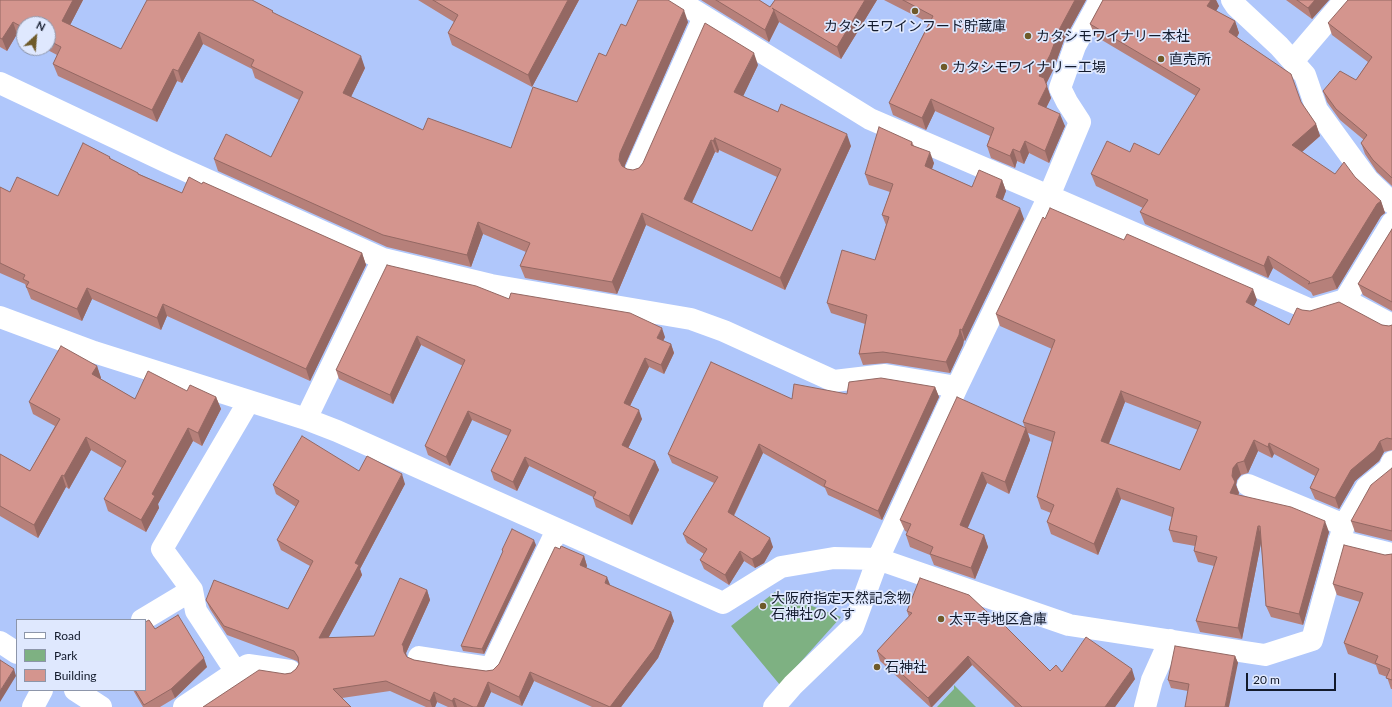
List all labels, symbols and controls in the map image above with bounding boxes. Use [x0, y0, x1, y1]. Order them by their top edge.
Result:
marker: カタシモワインフード貯蔵庫 [910, 6, 920, 16]
north arrow [16, 16, 56, 56]
text: N [34, 18, 48, 33]
place label: カタシモワインフード貯蔵庫 [824, 18, 1006, 34]
place label: カタシモワイナリー本社 [1036, 28, 1190, 44]
marker: カタシモワイナリー本社 [1023, 31, 1033, 41]
place label: 直売所 [1169, 51, 1211, 67]
marker: 直売所 [1156, 54, 1166, 64]
place label: カタシモワイナリー工場 [952, 59, 1106, 75]
marker: カタシモワイナリー工場 [939, 62, 949, 72]
place label: 大阪府指定天然記念物 石神社のくす [771, 590, 911, 622]
marker: 大阪府指定天然記念物 石神社のくす [758, 601, 768, 611]
place label: 太平寺地区倉庫 [949, 611, 1047, 627]
marker: 太平寺地区倉庫 [936, 614, 946, 624]
legend [16, 619, 146, 691]
text: Road [54, 628, 81, 643]
text: Park [54, 648, 77, 663]
place label: 石神社 [885, 659, 927, 675]
marker: 石神社 [872, 662, 882, 672]
scale bar [1248, 665, 1338, 691]
text: Building [54, 668, 97, 683]
text: 20 m [1253, 672, 1280, 687]

